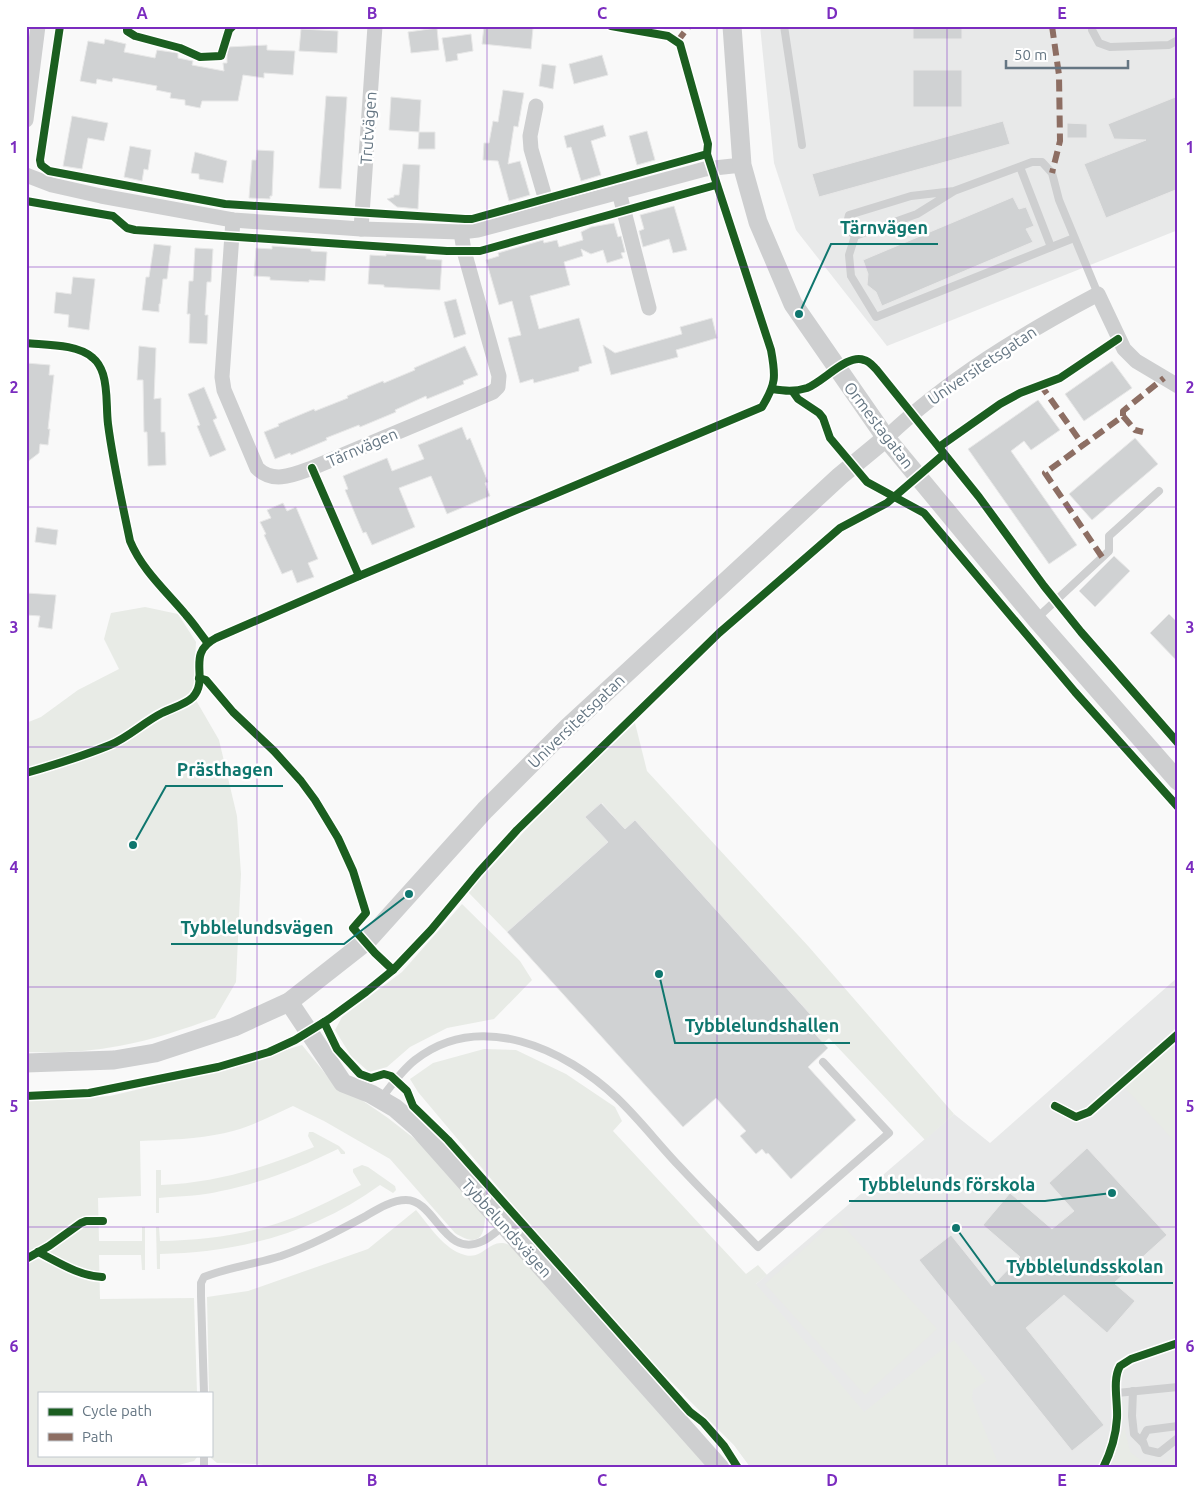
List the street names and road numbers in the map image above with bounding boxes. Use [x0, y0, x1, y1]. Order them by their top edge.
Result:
street label: Trutvägen [356, 91, 380, 165]
street label: Universitetsgatan [924, 322, 1040, 408]
street label: Ormestagatan [841, 378, 917, 472]
street label: Tärnvägen [324, 424, 400, 470]
street label: Universitetsgatan [524, 670, 628, 772]
street label: Tybbelundsvägen [458, 1175, 556, 1281]

